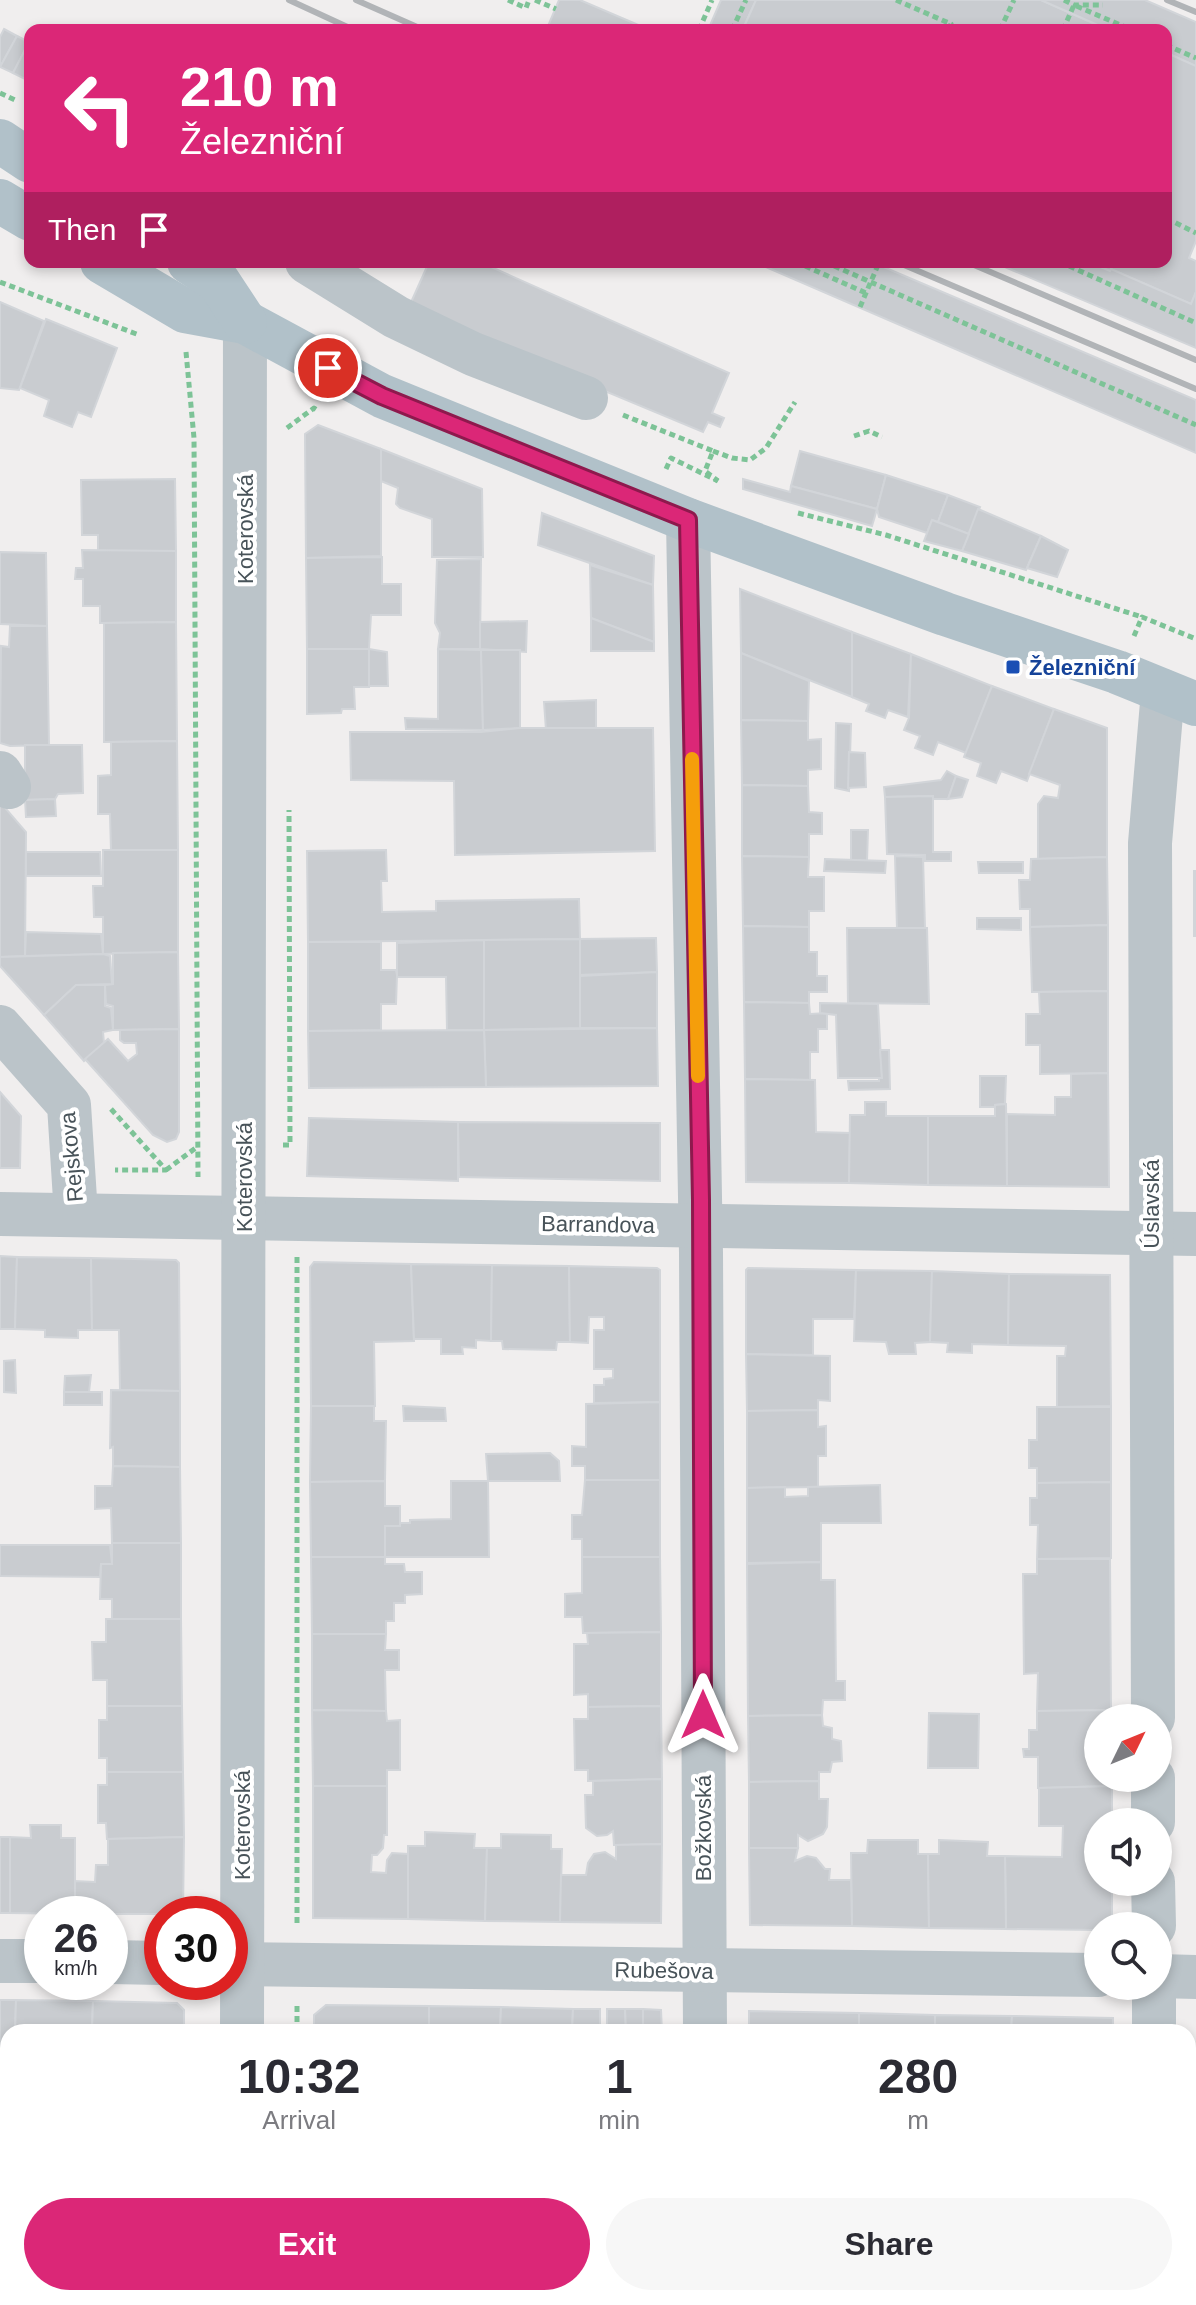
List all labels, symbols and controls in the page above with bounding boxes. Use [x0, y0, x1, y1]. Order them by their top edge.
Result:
text: 210 m [180, 55, 339, 118]
icon: left [48, 56, 152, 160]
text: Železniční [180, 121, 344, 162]
icon: arrive [132, 208, 176, 252]
text: Then [48, 213, 116, 246]
pin [294, 334, 362, 402]
icon: arrive [306, 346, 350, 390]
street label: Koterovská [233, 473, 258, 584]
place label: Železniční [1029, 655, 1136, 680]
marker: Železniční [1004, 658, 1022, 676]
street label: Rejskova [55, 1110, 88, 1203]
street label: Koterovská [232, 1121, 257, 1232]
street label: Úslavská [1139, 1159, 1164, 1249]
street label: Barrandova [541, 1211, 656, 1238]
position arrow [661, 1673, 745, 1757]
north arrow [1084, 1704, 1172, 1792]
map controls [1084, 1704, 1172, 2000]
street label: Koterovská [230, 1769, 255, 1880]
street label: Božkovská [691, 1774, 716, 1881]
button: sound [1084, 1808, 1172, 1896]
speed limit sign: 30 [144, 1896, 248, 2000]
button: search [1084, 1912, 1172, 2000]
text: 26 [54, 1916, 98, 1960]
text: km/h [54, 1957, 98, 1979]
street label: Rubešova [614, 1957, 714, 1984]
text: 10:32 [238, 2050, 361, 2103]
text: 1 [606, 2050, 633, 2103]
text: 280 [878, 2050, 958, 2103]
text: Arrival [262, 2105, 336, 2135]
text: min [598, 2105, 640, 2135]
text: m [907, 2105, 929, 2135]
button: Exit [24, 2198, 590, 2290]
button: Share [606, 2198, 1172, 2290]

